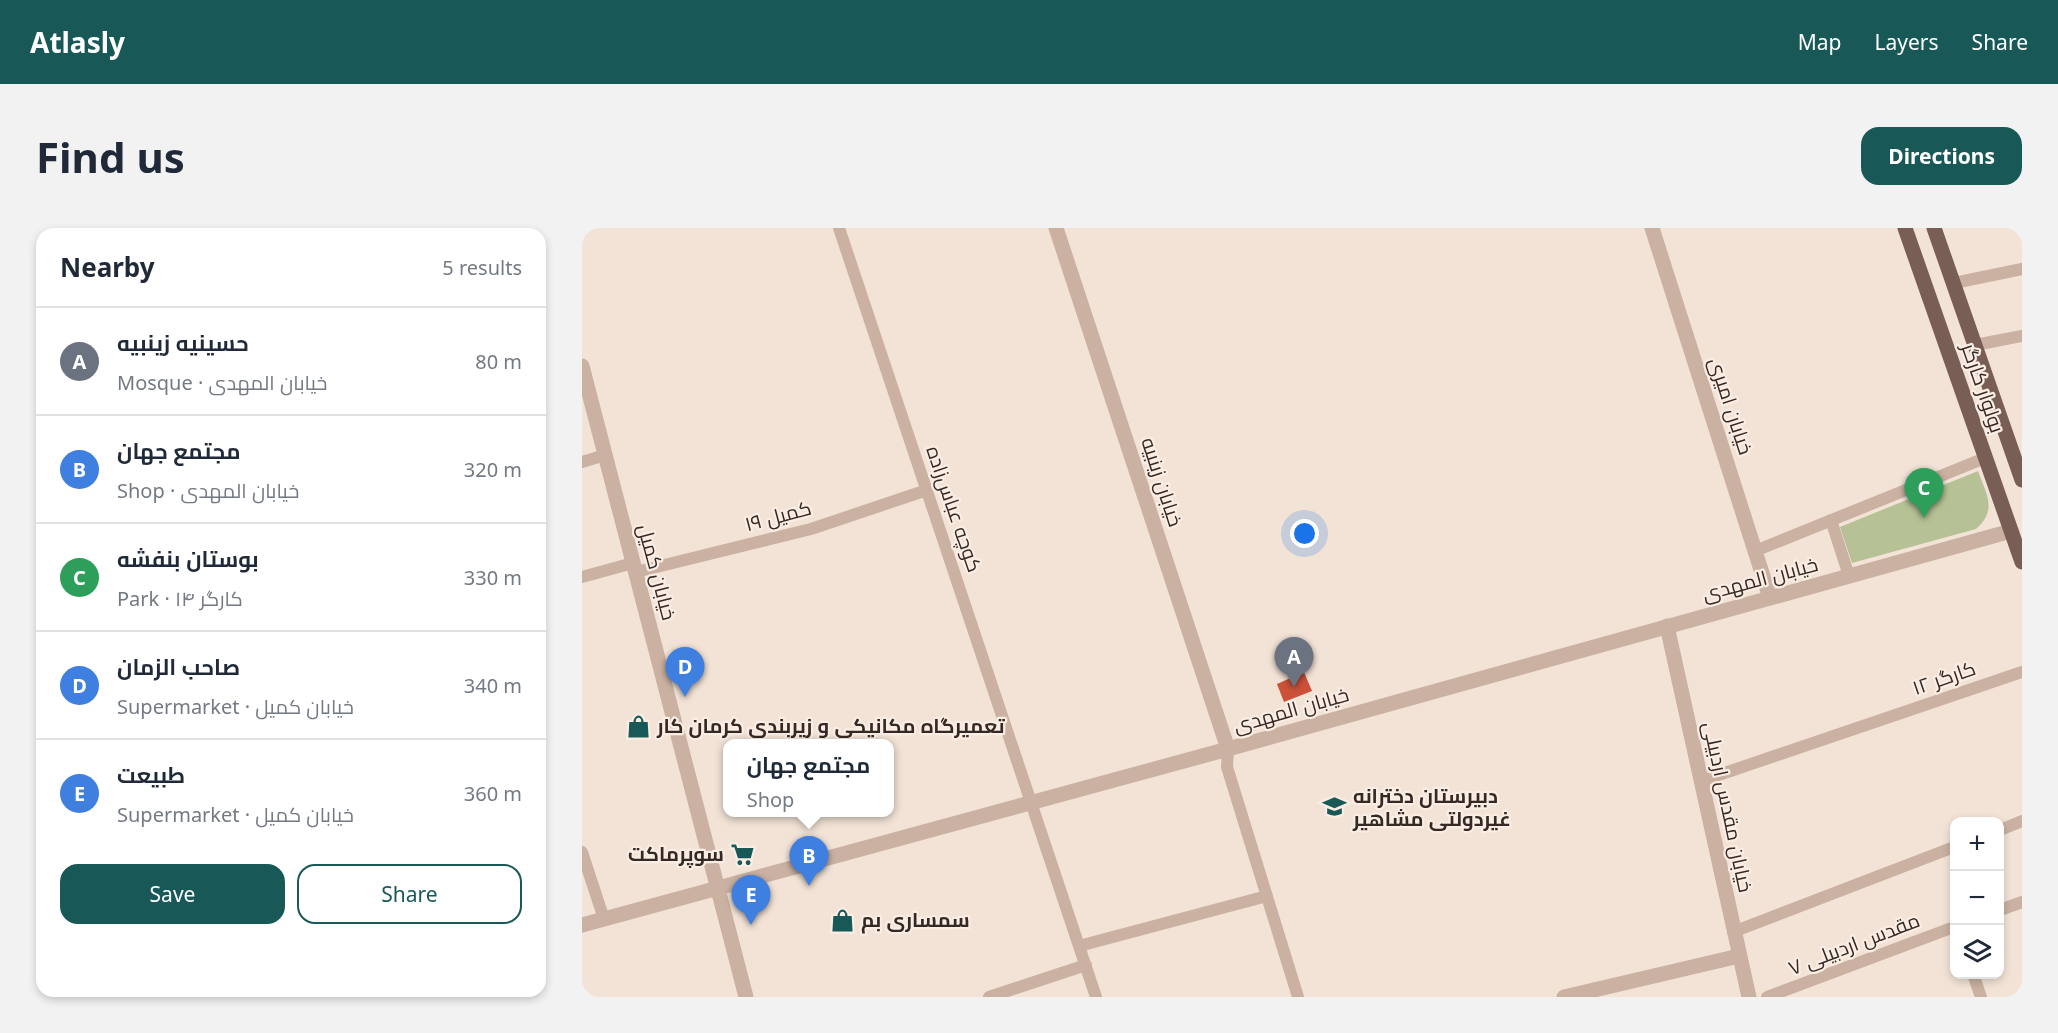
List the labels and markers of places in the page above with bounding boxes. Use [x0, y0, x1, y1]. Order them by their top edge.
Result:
pin: C [1904, 468, 1944, 518]
pin: A [1274, 638, 1314, 687]
pin: D [666, 648, 704, 697]
place label: تعمیرگاه مکانیکی و زیربندی کرمان کار [656, 712, 1005, 739]
shop icon: تعمیرگاه مکانیکی و زیربندی کرمان کار [626, 713, 652, 739]
place label: دبیرستان دخترانه غیردولتی مشاهیر [1352, 782, 1511, 832]
school or university icon: دبیرستان دخترانه غیردولتی مشاهیر [1322, 794, 1348, 820]
pin: B [790, 836, 828, 886]
place label: سوپرماکت [628, 840, 724, 868]
supermarket icon: سوپرماکت [729, 841, 755, 867]
pin: E [732, 876, 770, 925]
place label: سمساری بم [861, 906, 970, 934]
shop icon: سمساری بم [830, 907, 856, 933]

